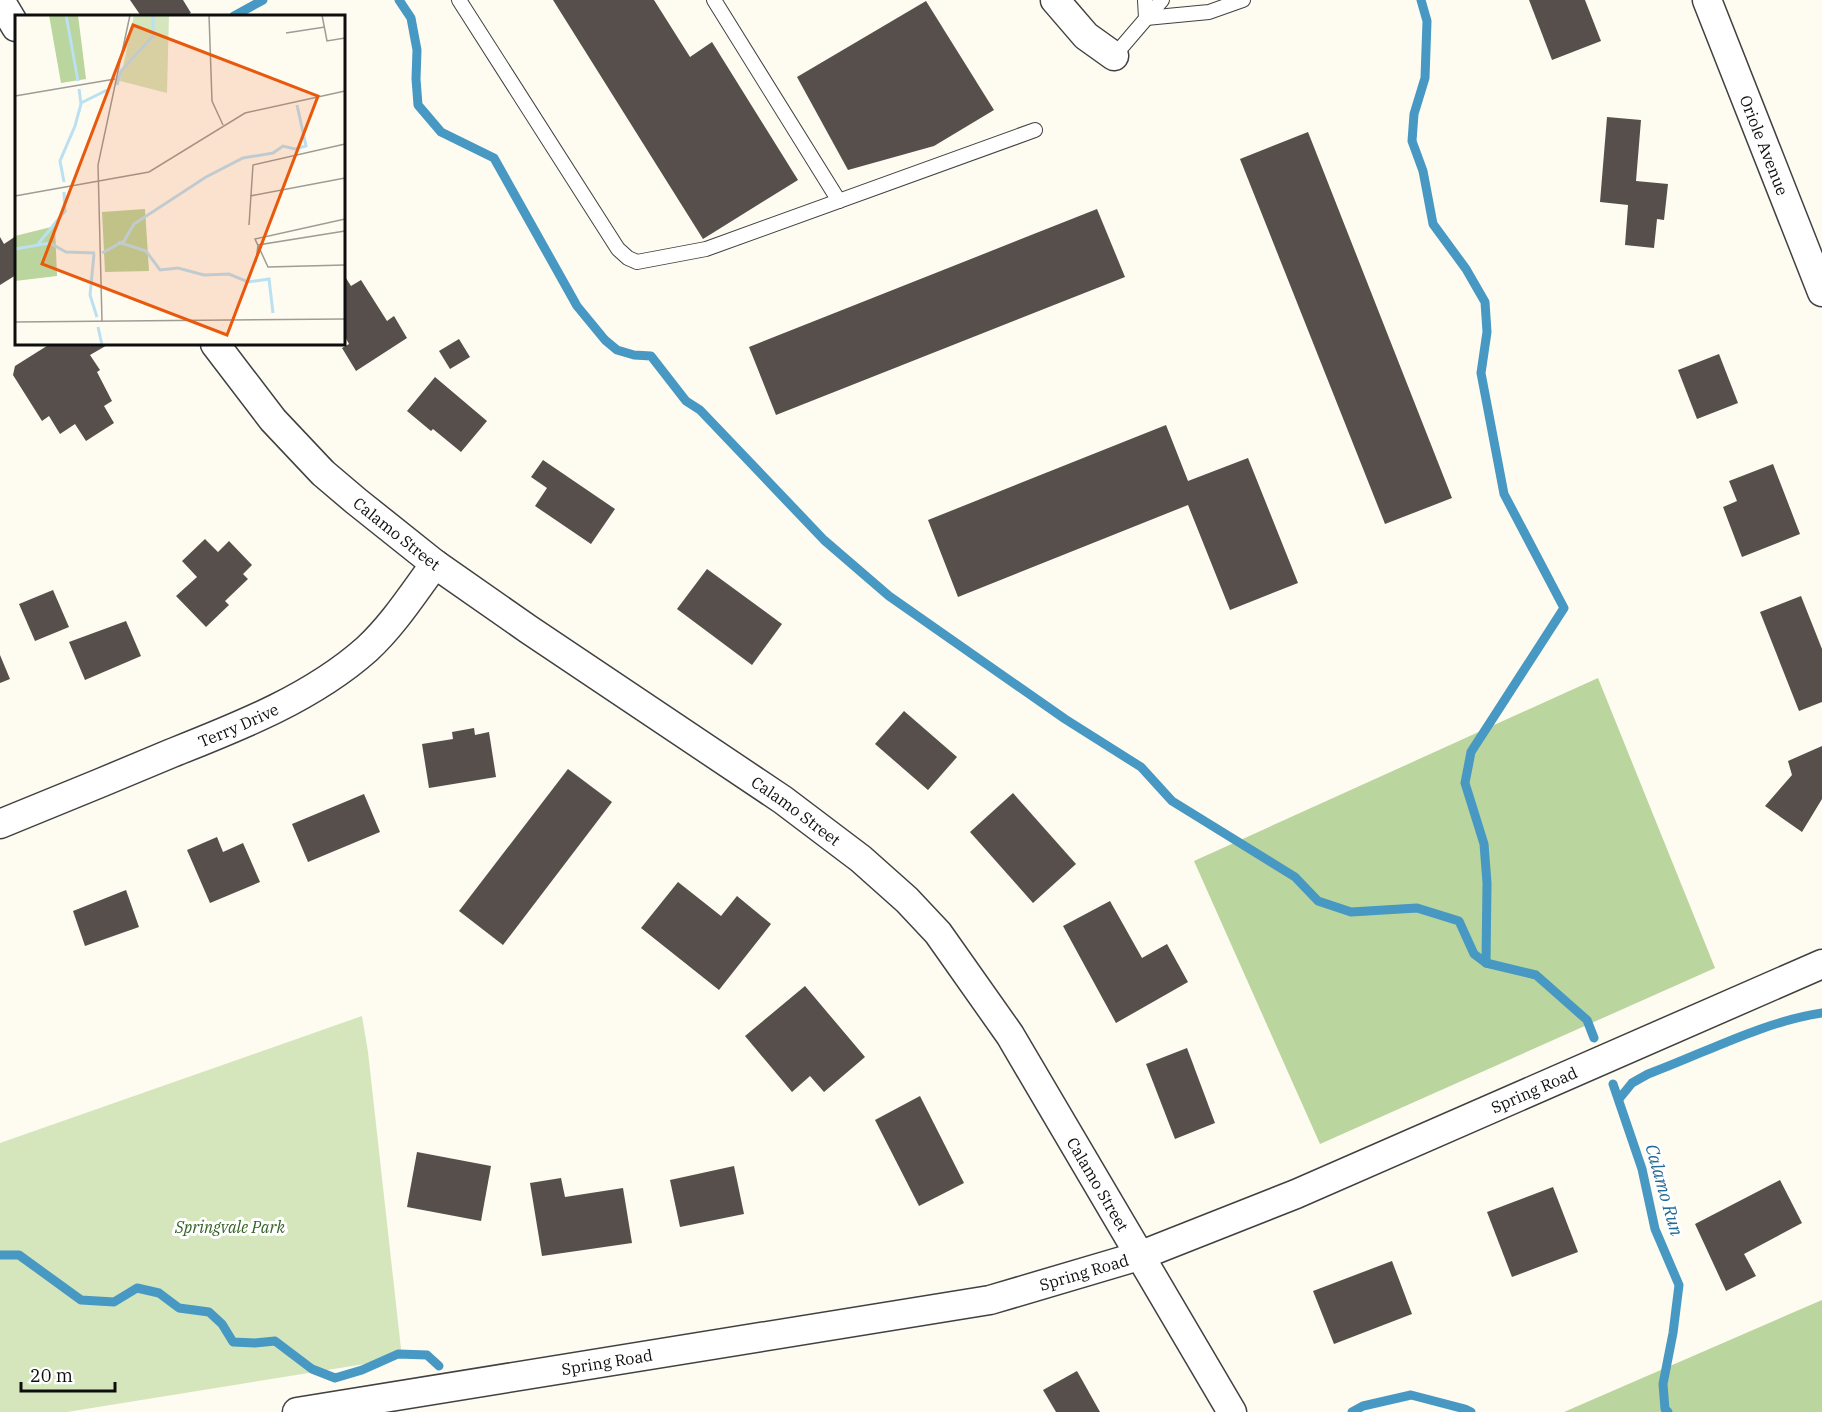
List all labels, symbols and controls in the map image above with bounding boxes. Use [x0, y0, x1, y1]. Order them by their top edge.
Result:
inset map [15, 15, 345, 345]
street label: Oriole Avenue [1735, 92, 1793, 198]
street label: Calamo Street [349, 493, 444, 575]
street label: Terry Drive [195, 699, 282, 752]
street label: Calamo Street [747, 772, 845, 850]
street label: Spring Road [1488, 1062, 1581, 1118]
street label: Calamo Street [1062, 1134, 1133, 1235]
water label: Calamo Run [1640, 1141, 1689, 1239]
park label: Springvale Park [174, 1217, 285, 1237]
street label: Spring Road [1037, 1250, 1131, 1295]
street label: Spring Road [560, 1345, 654, 1379]
scale bar [21, 1355, 116, 1393]
text: 20 m [30, 1364, 73, 1387]

